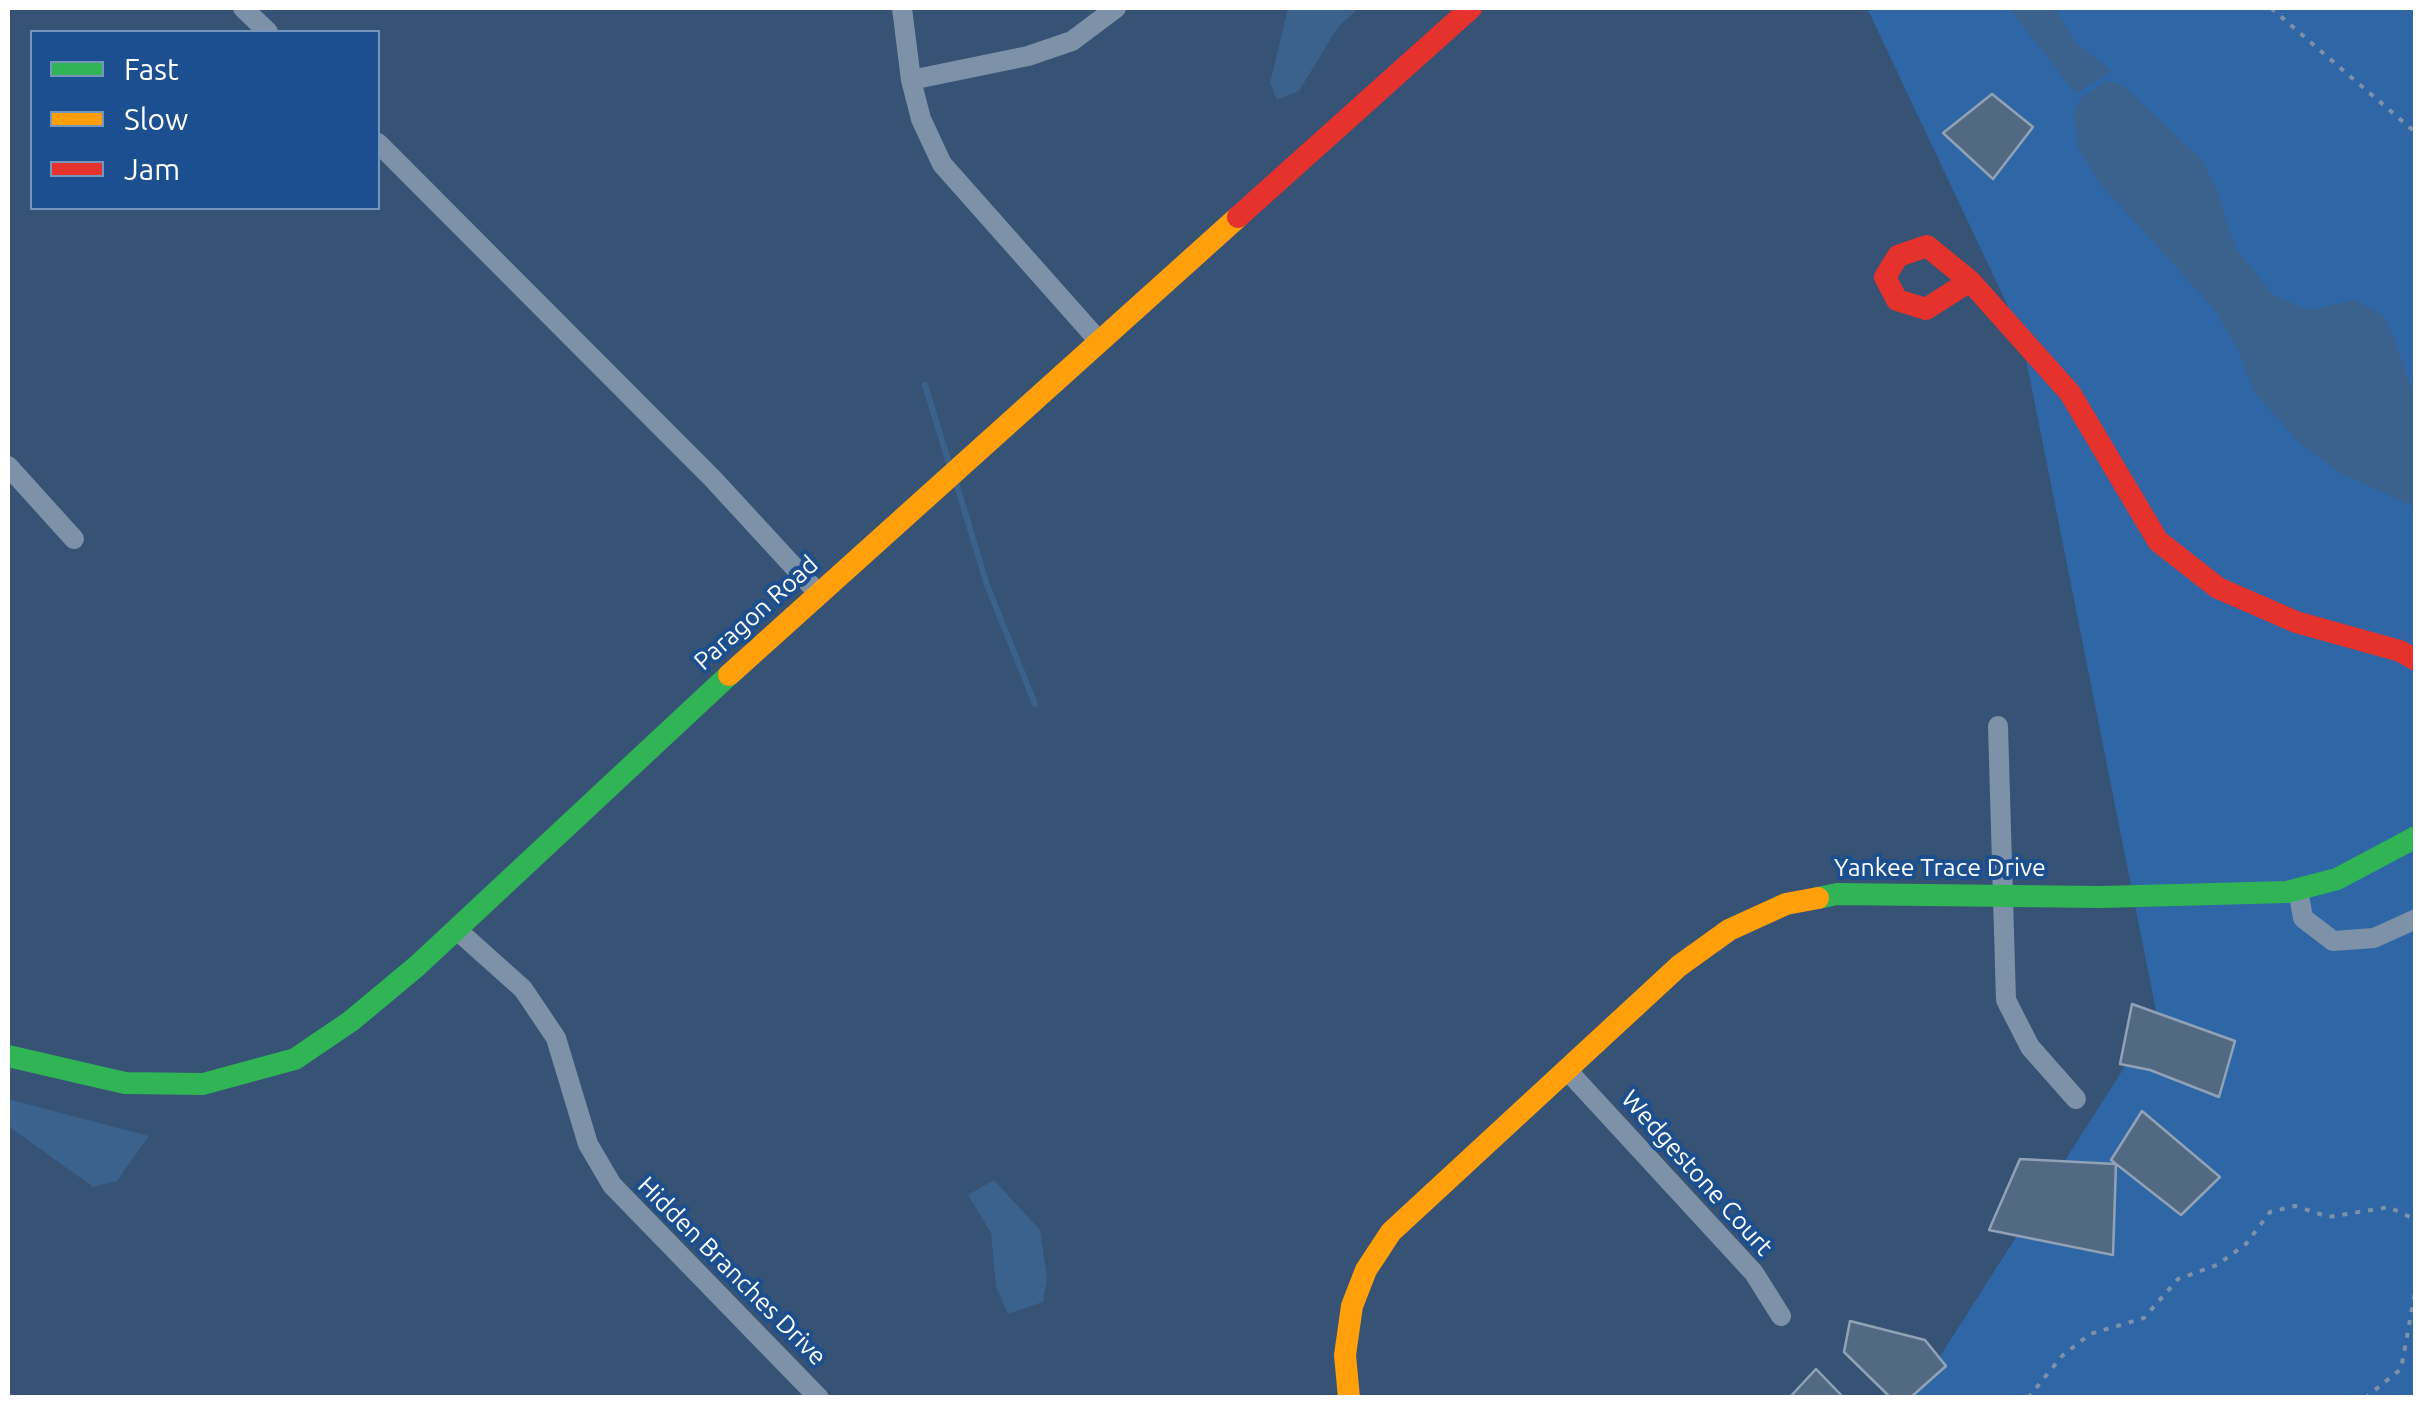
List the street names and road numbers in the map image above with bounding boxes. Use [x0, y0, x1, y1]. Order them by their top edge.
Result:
street label: Paragon Road [688, 549, 824, 677]
street label: Yankee Trace Drive [1834, 853, 2046, 883]
street label: Wedgestone Court [1615, 1084, 1779, 1262]
street label: Hidden Branches Drive [631, 1170, 833, 1372]

